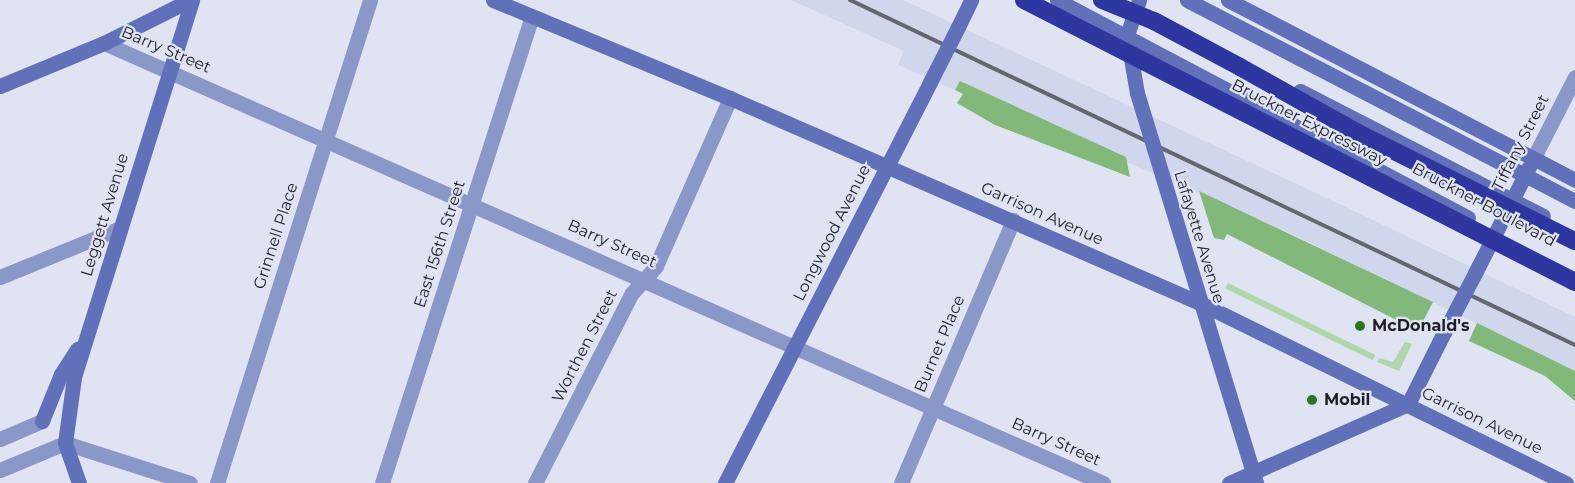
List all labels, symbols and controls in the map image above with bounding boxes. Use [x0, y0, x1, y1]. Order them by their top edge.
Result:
street label: Barry Street [118, 23, 214, 77]
street label: Bruckner Expressway [1228, 76, 1390, 170]
street label: Tiffany Street [1489, 92, 1553, 194]
street label: Leggett Avenue [77, 151, 133, 279]
street label: Bruckner Boulevard [1409, 159, 1559, 251]
street label: Longwood Avenue [789, 162, 875, 304]
street label: Lafayette Avenue [1170, 168, 1228, 306]
street label: East 156th Street [410, 178, 470, 310]
street label: Garrison Avenue [978, 178, 1106, 250]
street label: Grinnell Place [250, 180, 302, 292]
street label: Barry Street [565, 216, 659, 272]
street label: Worthen Street [548, 286, 622, 406]
street label: Burnet Place [911, 292, 969, 396]
place label: McDonald's [1372, 316, 1469, 336]
marker: McDonald's [1353, 319, 1367, 333]
street label: Garrison Avenue [1419, 383, 1545, 459]
place label: Mobil [1324, 390, 1370, 410]
marker: Mobil [1305, 393, 1319, 407]
street label: Barry Street [1009, 414, 1103, 470]

